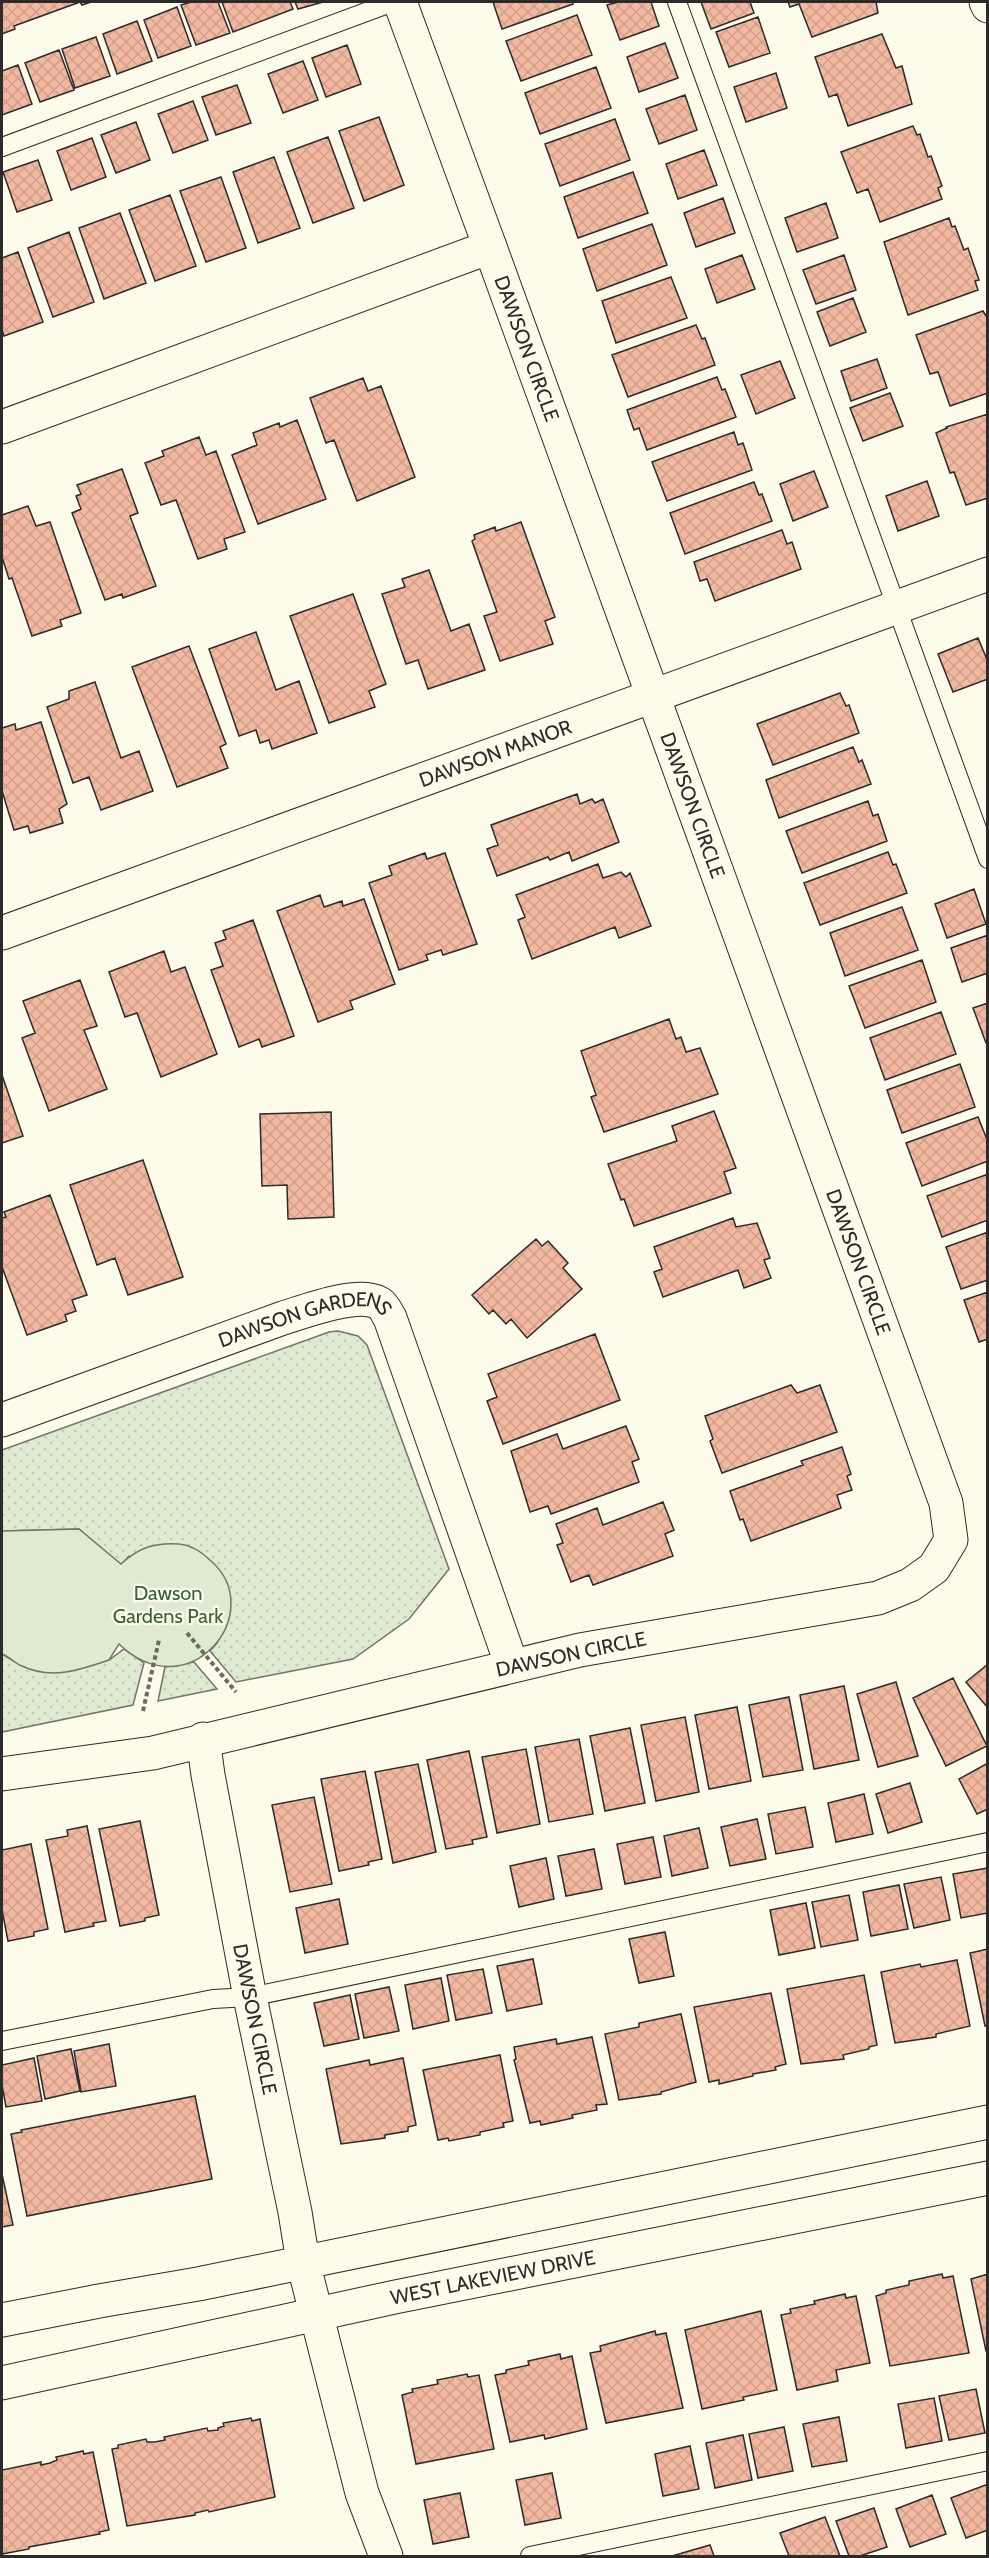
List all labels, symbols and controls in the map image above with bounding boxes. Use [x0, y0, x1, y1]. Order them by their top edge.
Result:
street label: DAWSON CIRCLE [489, 272, 564, 425]
street label: DAWSON MANOR [416, 715, 575, 792]
street label: DAWSON CIRCLE [655, 729, 730, 881]
street label: DAWSON CIRCLE [821, 1186, 896, 1338]
street label: DAWSON GARDENS [215, 1287, 397, 1352]
park label: Dawson Gardens Park [113, 1581, 223, 1628]
street label: DAWSON CIRCLE [493, 1626, 649, 1682]
street label: DAWSON CIRCLE [228, 1942, 282, 2097]
street label: WEST LAKEVIEW DRIVE [388, 2245, 597, 2310]

